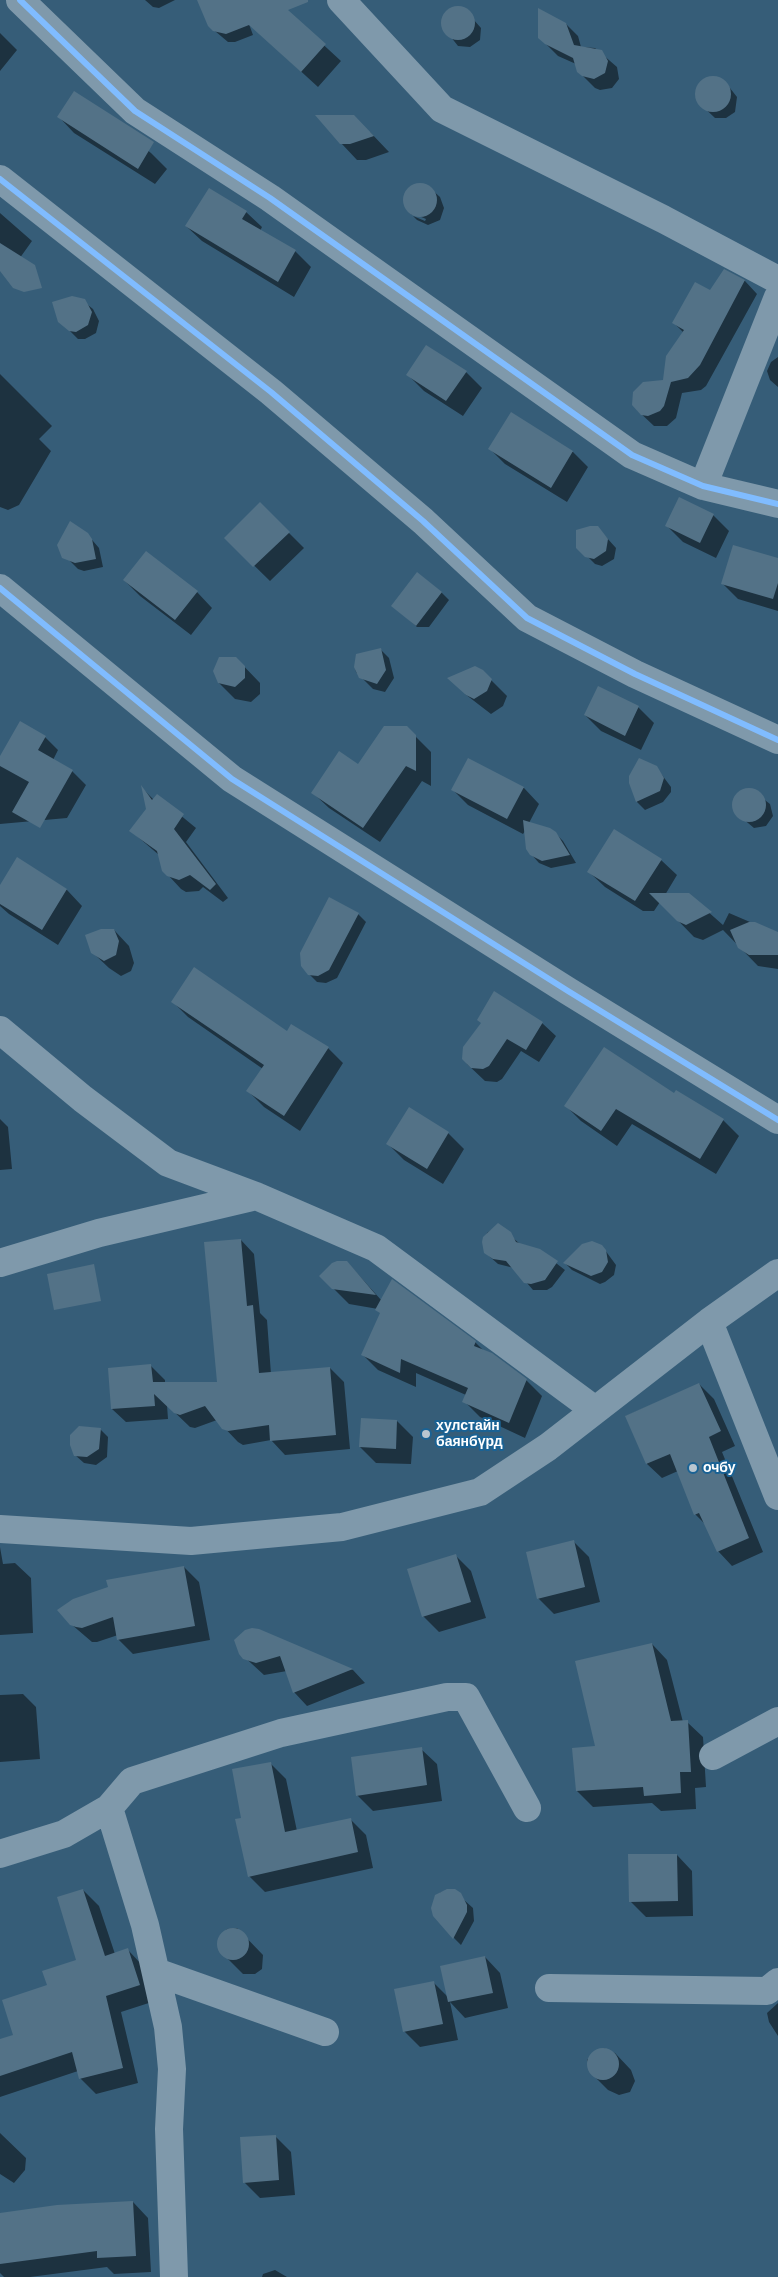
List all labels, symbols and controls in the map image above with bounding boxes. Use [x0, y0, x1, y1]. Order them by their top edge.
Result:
place label: хулстайн баянбүрд [436, 1418, 503, 1450]
marker: хулстайн баянбүрд [420, 1428, 432, 1440]
place label: очбу [703, 1460, 736, 1476]
marker: очбу [687, 1462, 699, 1474]

